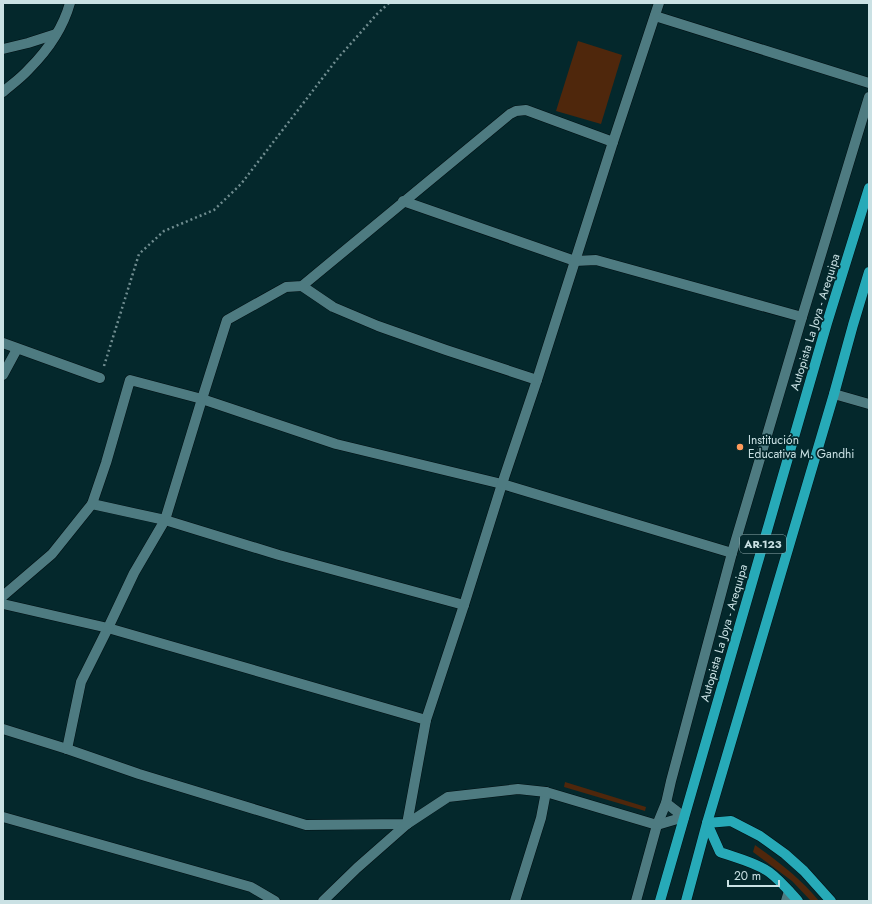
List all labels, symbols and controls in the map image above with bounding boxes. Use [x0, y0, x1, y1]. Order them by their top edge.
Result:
street label: Autopista La Joya - Arequipa [786, 251, 844, 393]
place label: Institución Educativa M. Gandhi [748, 431, 854, 463]
marker: Institución Educativa M. Gandhi [735, 442, 745, 452]
road number: AR-123 [740, 535, 786, 553]
street label: Autopista La Joya - Arequipa [696, 562, 752, 704]
scale bar [728, 862, 779, 888]
text: 20 m [734, 867, 761, 885]

